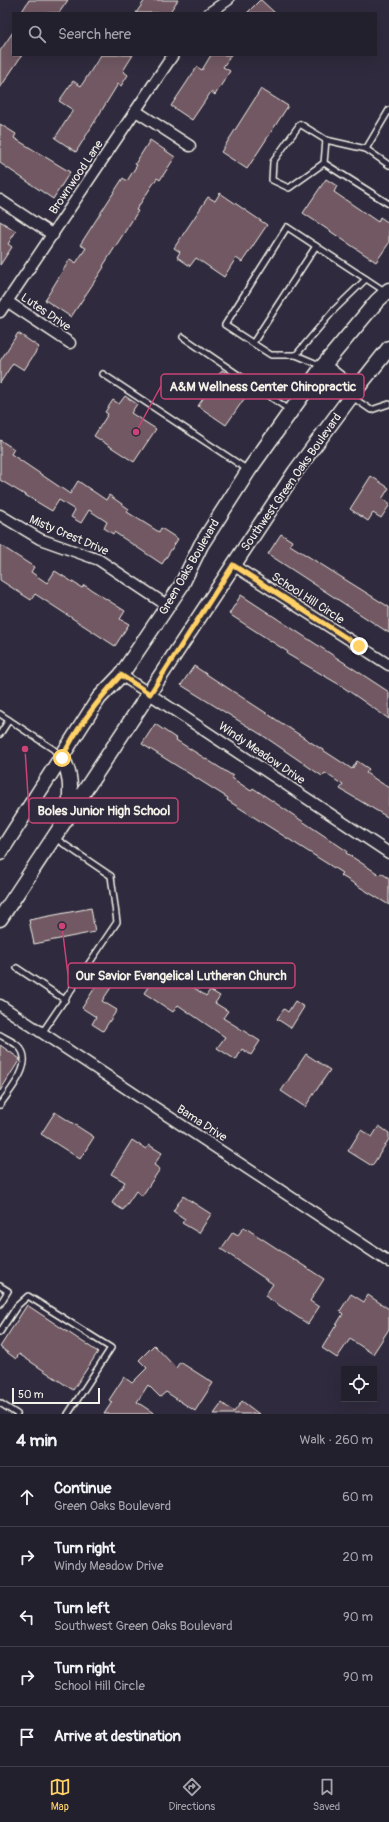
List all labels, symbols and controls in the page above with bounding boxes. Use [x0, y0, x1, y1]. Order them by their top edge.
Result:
search box [12, 12, 377, 56]
icon: search [26, 23, 48, 45]
text: Search here [58, 25, 131, 44]
street label: Brownwood Lane [46, 137, 107, 217]
street label: Lutes Drive [18, 290, 74, 335]
callout: A&M Wellness Center Chiropractic [161, 374, 364, 399]
text: A&M Wellness Center Chiropractic [170, 379, 357, 395]
street label: Southwest Green Oaks Boulevard [238, 410, 345, 554]
street label: Misty Crest Drive [27, 512, 111, 559]
street label: Green Oaks Boulevard [156, 517, 223, 618]
street label: School Hill Circle [268, 569, 347, 628]
route end [350, 637, 368, 655]
street label: Windy Meadow Drive [216, 719, 308, 788]
route start [53, 749, 71, 767]
callout: Boles Junior High School [29, 798, 178, 823]
text: Boles Junior High School [38, 803, 170, 819]
callout: Our Savior Evangelical Lutheran Church [68, 963, 295, 988]
text: Our Savior Evangelical Lutheran Church [75, 968, 287, 984]
street label: Bama Drive [174, 1102, 230, 1145]
map controls [341, 1366, 377, 1402]
button: locate [341, 1366, 377, 1402]
scale bar [12, 1386, 100, 1405]
text: 50 m [18, 1388, 44, 1401]
text: 4 min [16, 1430, 57, 1451]
text: Walk · 260 m [299, 1432, 373, 1448]
text: Continue [54, 1479, 112, 1498]
icon: ahead [16, 1486, 38, 1508]
text: 60 m [342, 1489, 373, 1505]
text: Green Oaks Boulevard [54, 1498, 171, 1514]
text: Turn right [54, 1539, 115, 1558]
icon: right [16, 1546, 38, 1568]
text: 20 m [342, 1549, 373, 1565]
text: Windy Meadow Drive [54, 1558, 164, 1574]
text: Turn left [54, 1599, 110, 1618]
icon: left [16, 1606, 38, 1628]
text: 90 m [343, 1609, 373, 1625]
text: Southwest Green Oaks Boulevard [54, 1618, 233, 1634]
text: Turn right [54, 1659, 115, 1678]
icon: right [16, 1666, 38, 1688]
text: 90 m [343, 1669, 373, 1685]
text: School Hill Circle [54, 1678, 145, 1694]
icon: arrive [16, 1726, 38, 1748]
text: Arrive at destination [54, 1727, 181, 1746]
tab: Map [49, 1776, 71, 1813]
tab: Directions [169, 1776, 215, 1813]
tab: Saved [313, 1776, 340, 1813]

